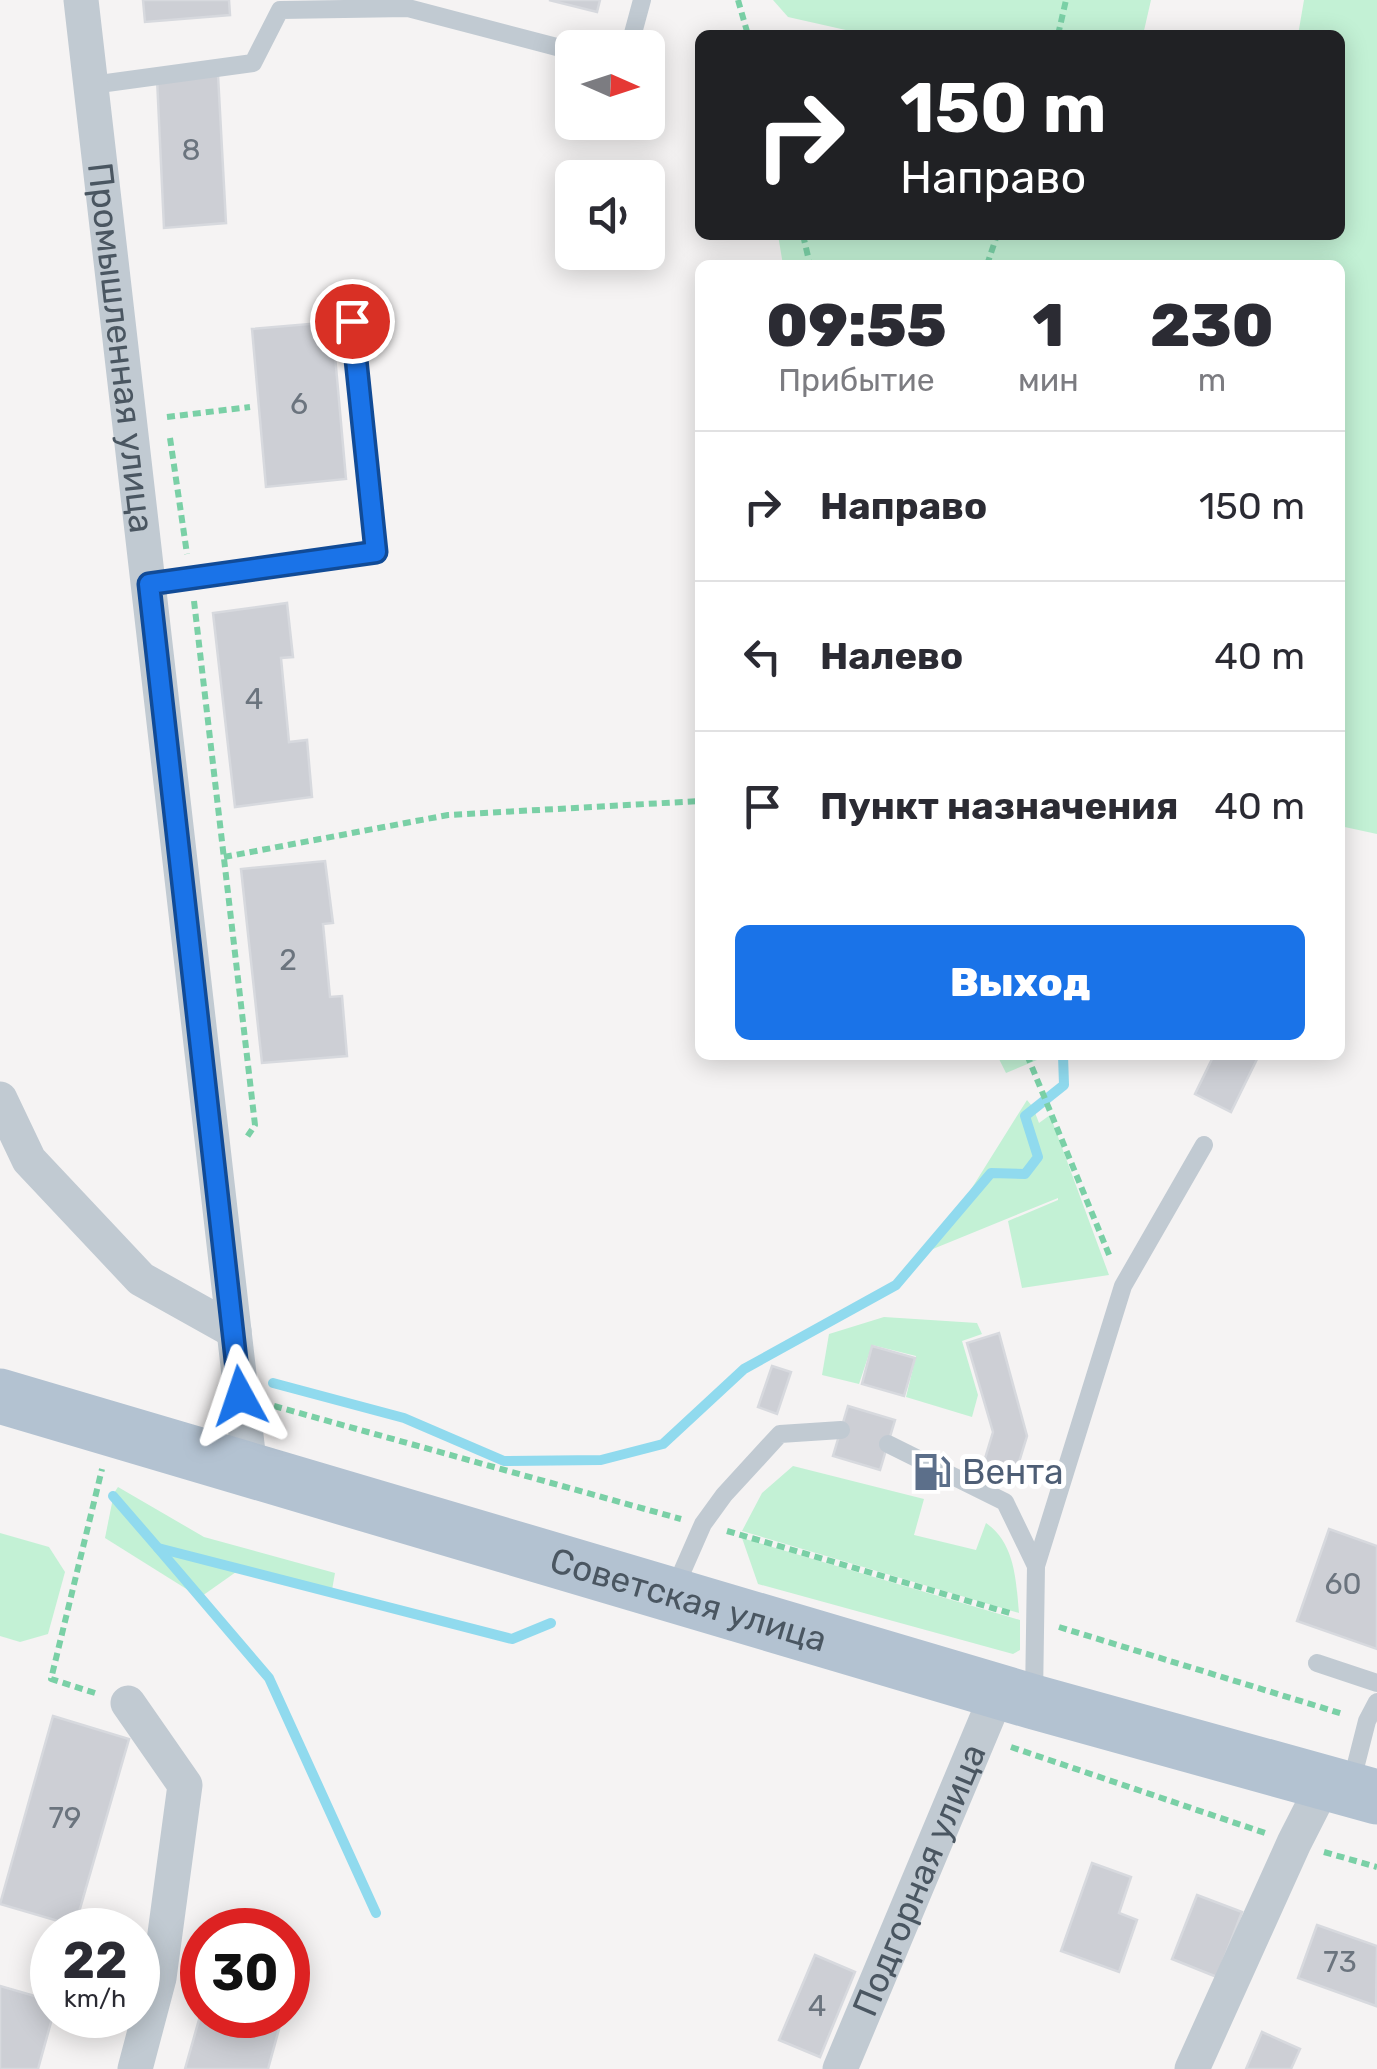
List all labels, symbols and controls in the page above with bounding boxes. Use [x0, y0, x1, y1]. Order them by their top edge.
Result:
north arrow [555, 30, 665, 140]
map controls [555, 30, 665, 270]
text: 150 m [900, 67, 1107, 150]
icon: right [735, 70, 865, 200]
house number: 8 [181, 132, 201, 168]
text: Направо [900, 151, 1086, 204]
street label: Промышленная улица [79, 160, 163, 535]
button: sound [555, 160, 665, 270]
pin [310, 279, 395, 364]
text: 09:55 [766, 290, 947, 361]
text: 1 [1033, 290, 1064, 361]
text: 230 [1150, 290, 1274, 361]
icon: arrive [325, 294, 380, 349]
text: Прибытие [778, 361, 935, 399]
text: мин [1018, 361, 1079, 399]
text: m [1198, 361, 1226, 399]
house number: 6 [290, 386, 308, 422]
icon: right [735, 479, 790, 534]
text: Направо [820, 483, 987, 529]
text: 150 m [1199, 483, 1305, 529]
icon: left [735, 629, 790, 684]
text: Налево [820, 633, 963, 679]
text: 40 m [1214, 633, 1305, 679]
house number: 4 [245, 681, 263, 717]
icon: arrive [735, 779, 790, 834]
text: Пункт назначения [820, 783, 1179, 829]
text: 40 m [1214, 783, 1305, 829]
button: Выход [735, 925, 1305, 1040]
house number: 2 [279, 942, 297, 978]
position arrow [188, 1344, 292, 1448]
fuel station icon: Вента [911, 1451, 953, 1493]
place label: Вента [962, 1451, 1064, 1493]
street label: Советская улица [545, 1539, 832, 1661]
house number: 60 [1324, 1566, 1362, 1602]
street label: Подгорная улица [844, 1738, 995, 2022]
house number: 79 [48, 1800, 82, 1836]
speed limit sign: 30 [180, 1908, 310, 2038]
text: 22 [63, 1931, 128, 1991]
house number: 73 [1323, 1944, 1357, 1980]
text: km/h [64, 1984, 126, 2013]
house number: 4 [808, 1988, 826, 2024]

